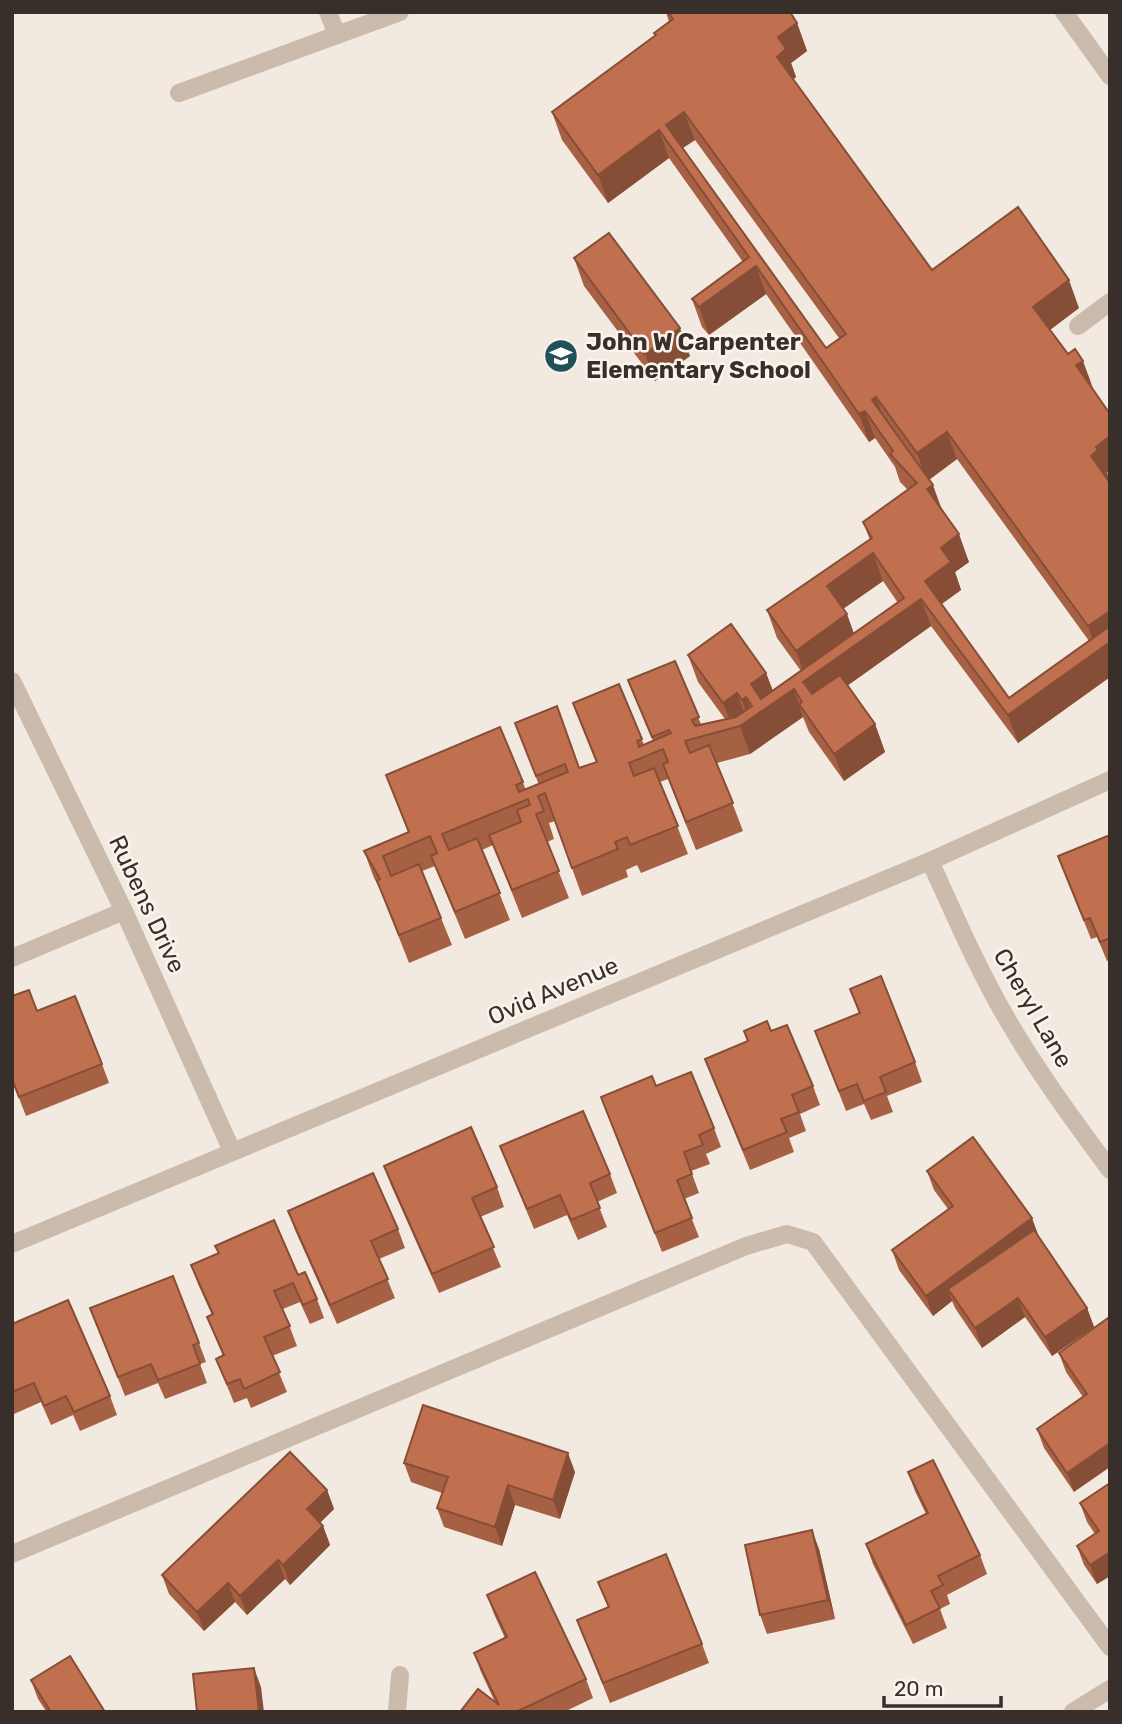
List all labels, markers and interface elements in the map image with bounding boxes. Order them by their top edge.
place label: John W Carpenter Elementary School [586,328,811,384]
school or university icon: John W Carpenter Elementary School [542,337,580,375]
street label: Rubens Drive [103,831,191,977]
street label: Cheryl Lane [988,943,1078,1073]
street label: Ovid Avenue [484,951,622,1031]
scale bar [884,1664,1001,1708]
text: 20 m [894,1676,943,1701]

